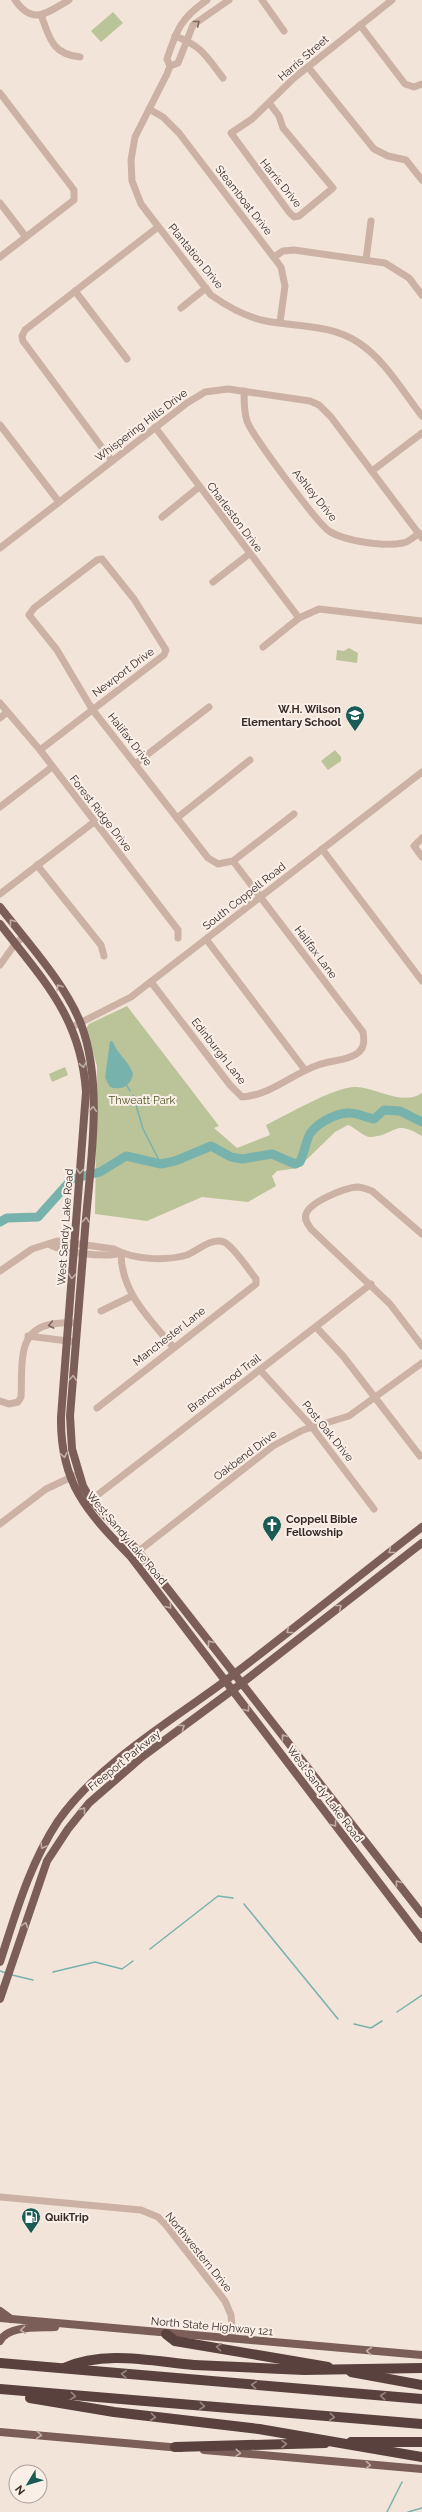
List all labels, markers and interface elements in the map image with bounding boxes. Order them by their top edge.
one-way arrow [192,20,199,27]
street label: Harris Street [275,33,332,84]
street label: Harris Drive [257,156,304,211]
street label: Steamboat Drive [212,163,275,238]
street label: Plantation Drive [165,221,226,292]
street label: Whispering Hills Drive [93,386,190,464]
street label: Ashley Drive [290,467,340,524]
street label: Charleston Drive [204,480,265,555]
street label: Newport Drive [90,645,157,700]
place label: W.H. Wilson Elementary School [241,703,342,729]
school or university icon: W.H. Wilson Elementary School [344,704,366,732]
street label: Halifax Drive [105,710,155,769]
street label: Forest Ridge Drive [67,773,135,854]
street label: South Coppell Road [200,860,288,933]
one-way arrow [9,920,16,927]
street label: Halifax Lane [292,923,340,982]
one-way arrow [57,984,64,991]
street label: Edinburgh Lane [189,1016,249,1087]
one-way arrow [79,1061,87,1068]
park label: Thweatt Park [109,1094,176,1107]
one-way arrow [89,1106,97,1112]
street label: West Sandy Lake Road [55,1168,76,1286]
one-way arrow [76,1168,85,1174]
one-way arrow [81,1217,90,1223]
one-way arrow [68,1273,77,1279]
street label: Manchester Lane [131,1304,208,1369]
one-way arrow [48,1320,54,1328]
street label: Branchwood Trail [185,1352,263,1415]
one-way arrow [69,1375,78,1381]
street label: Post Oak Drive [299,1398,356,1465]
street label: Oakbend Drive [211,1427,280,1483]
one-way arrow [59,1452,67,1459]
street label: West Sandy Lake Road [84,1489,169,1587]
place label: Coppell Bible Fellowship [286,1513,358,1539]
church icon: Coppell Bible Fellowship [261,1514,283,1542]
one-way arrow [389,1546,396,1553]
one-way arrow [164,1601,171,1608]
one-way arrow [335,1605,342,1612]
one-way arrow [286,1626,293,1633]
one-way arrow [208,1640,215,1647]
one-way arrow [242,1705,249,1712]
one-way arrow [178,1725,185,1732]
street label: Freeport Parkway [85,1727,163,1794]
one-way arrow [282,1734,289,1741]
street label: West Sandy Lake Road [284,1744,365,1845]
one-way arrow [79,1808,86,1815]
one-way arrow [330,1820,337,1827]
one-way arrow [41,1842,48,1849]
one-way arrow [396,1881,403,1888]
one-way arrow [20,1922,29,1929]
fuel station icon: QuikTrip [20,2206,42,2234]
street label: Northwestern Drive [163,2210,235,2295]
place label: QuikTrip [45,2211,89,2224]
street label: North State Highway 121 [150,2315,274,2338]
one-way arrow [20,2325,26,2334]
one-way arrow [215,2343,222,2352]
one-way arrow [366,2346,372,2355]
one-way arrow [121,2369,127,2378]
one-way arrow [251,2380,257,2389]
one-way arrow [70,2391,76,2400]
one-way arrow [380,2391,386,2400]
one-way arrow [199,2402,205,2411]
one-way arrow [150,2412,156,2421]
one-way arrow [329,2412,335,2421]
one-way arrow [36,2431,42,2440]
one-way arrow [281,2440,287,2448]
one-way arrow [235,2449,241,2458]
one-way arrow [364,2460,371,2469]
north arrow [8,2464,48,2504]
text: N [13,2483,28,2497]

